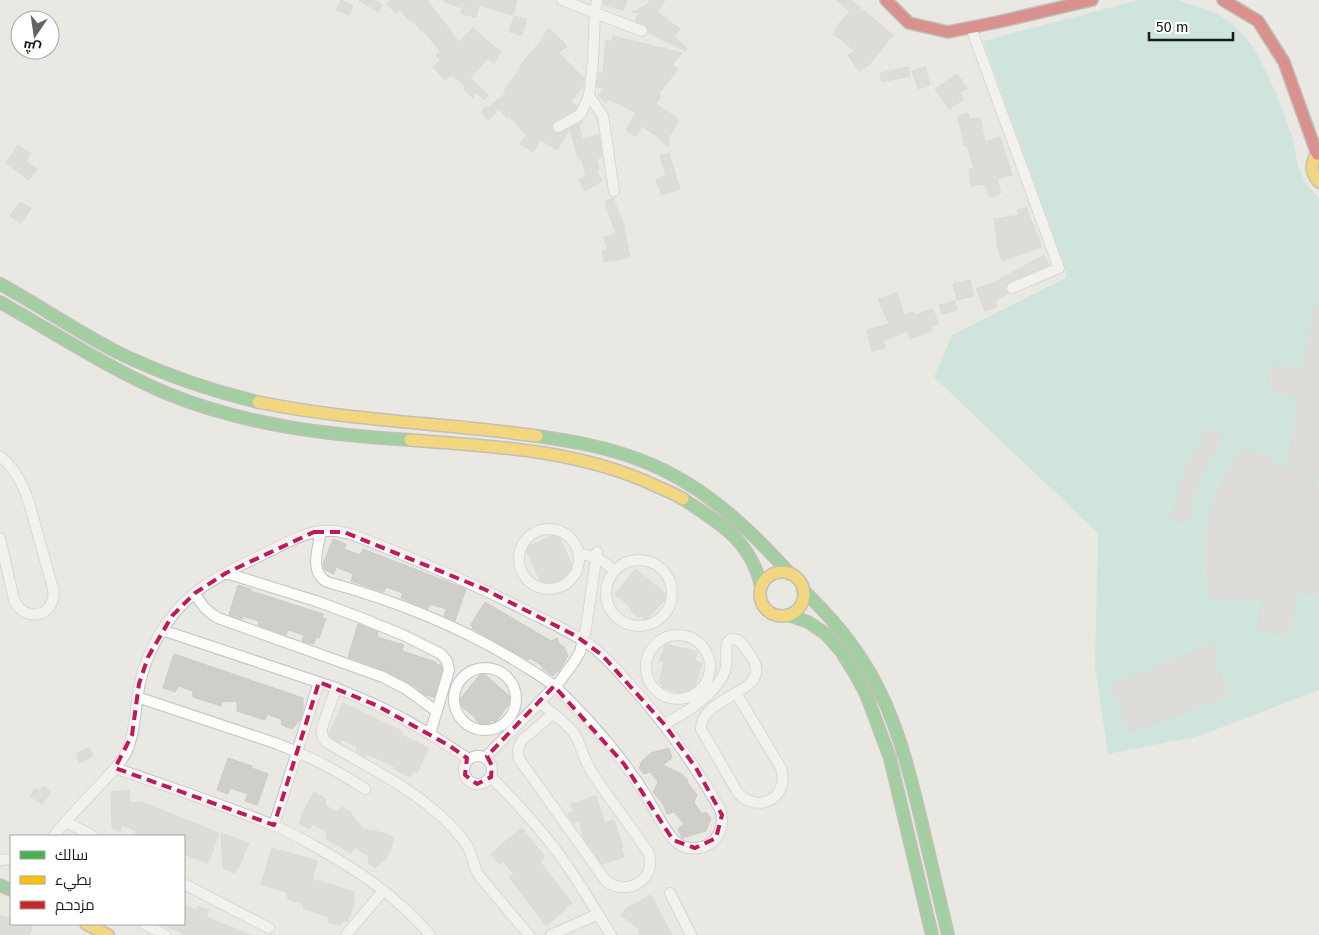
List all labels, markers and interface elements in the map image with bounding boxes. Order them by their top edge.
north arrow [10,10,60,60]
scale bar [1149,10,1233,42]
text: 50 m [1156,18,1189,36]
text: ش [21,37,43,57]
legend [10,835,185,925]
text: سالك [55,846,88,864]
text: بطيء [55,871,92,892]
text: مزدحم [55,896,95,915]

